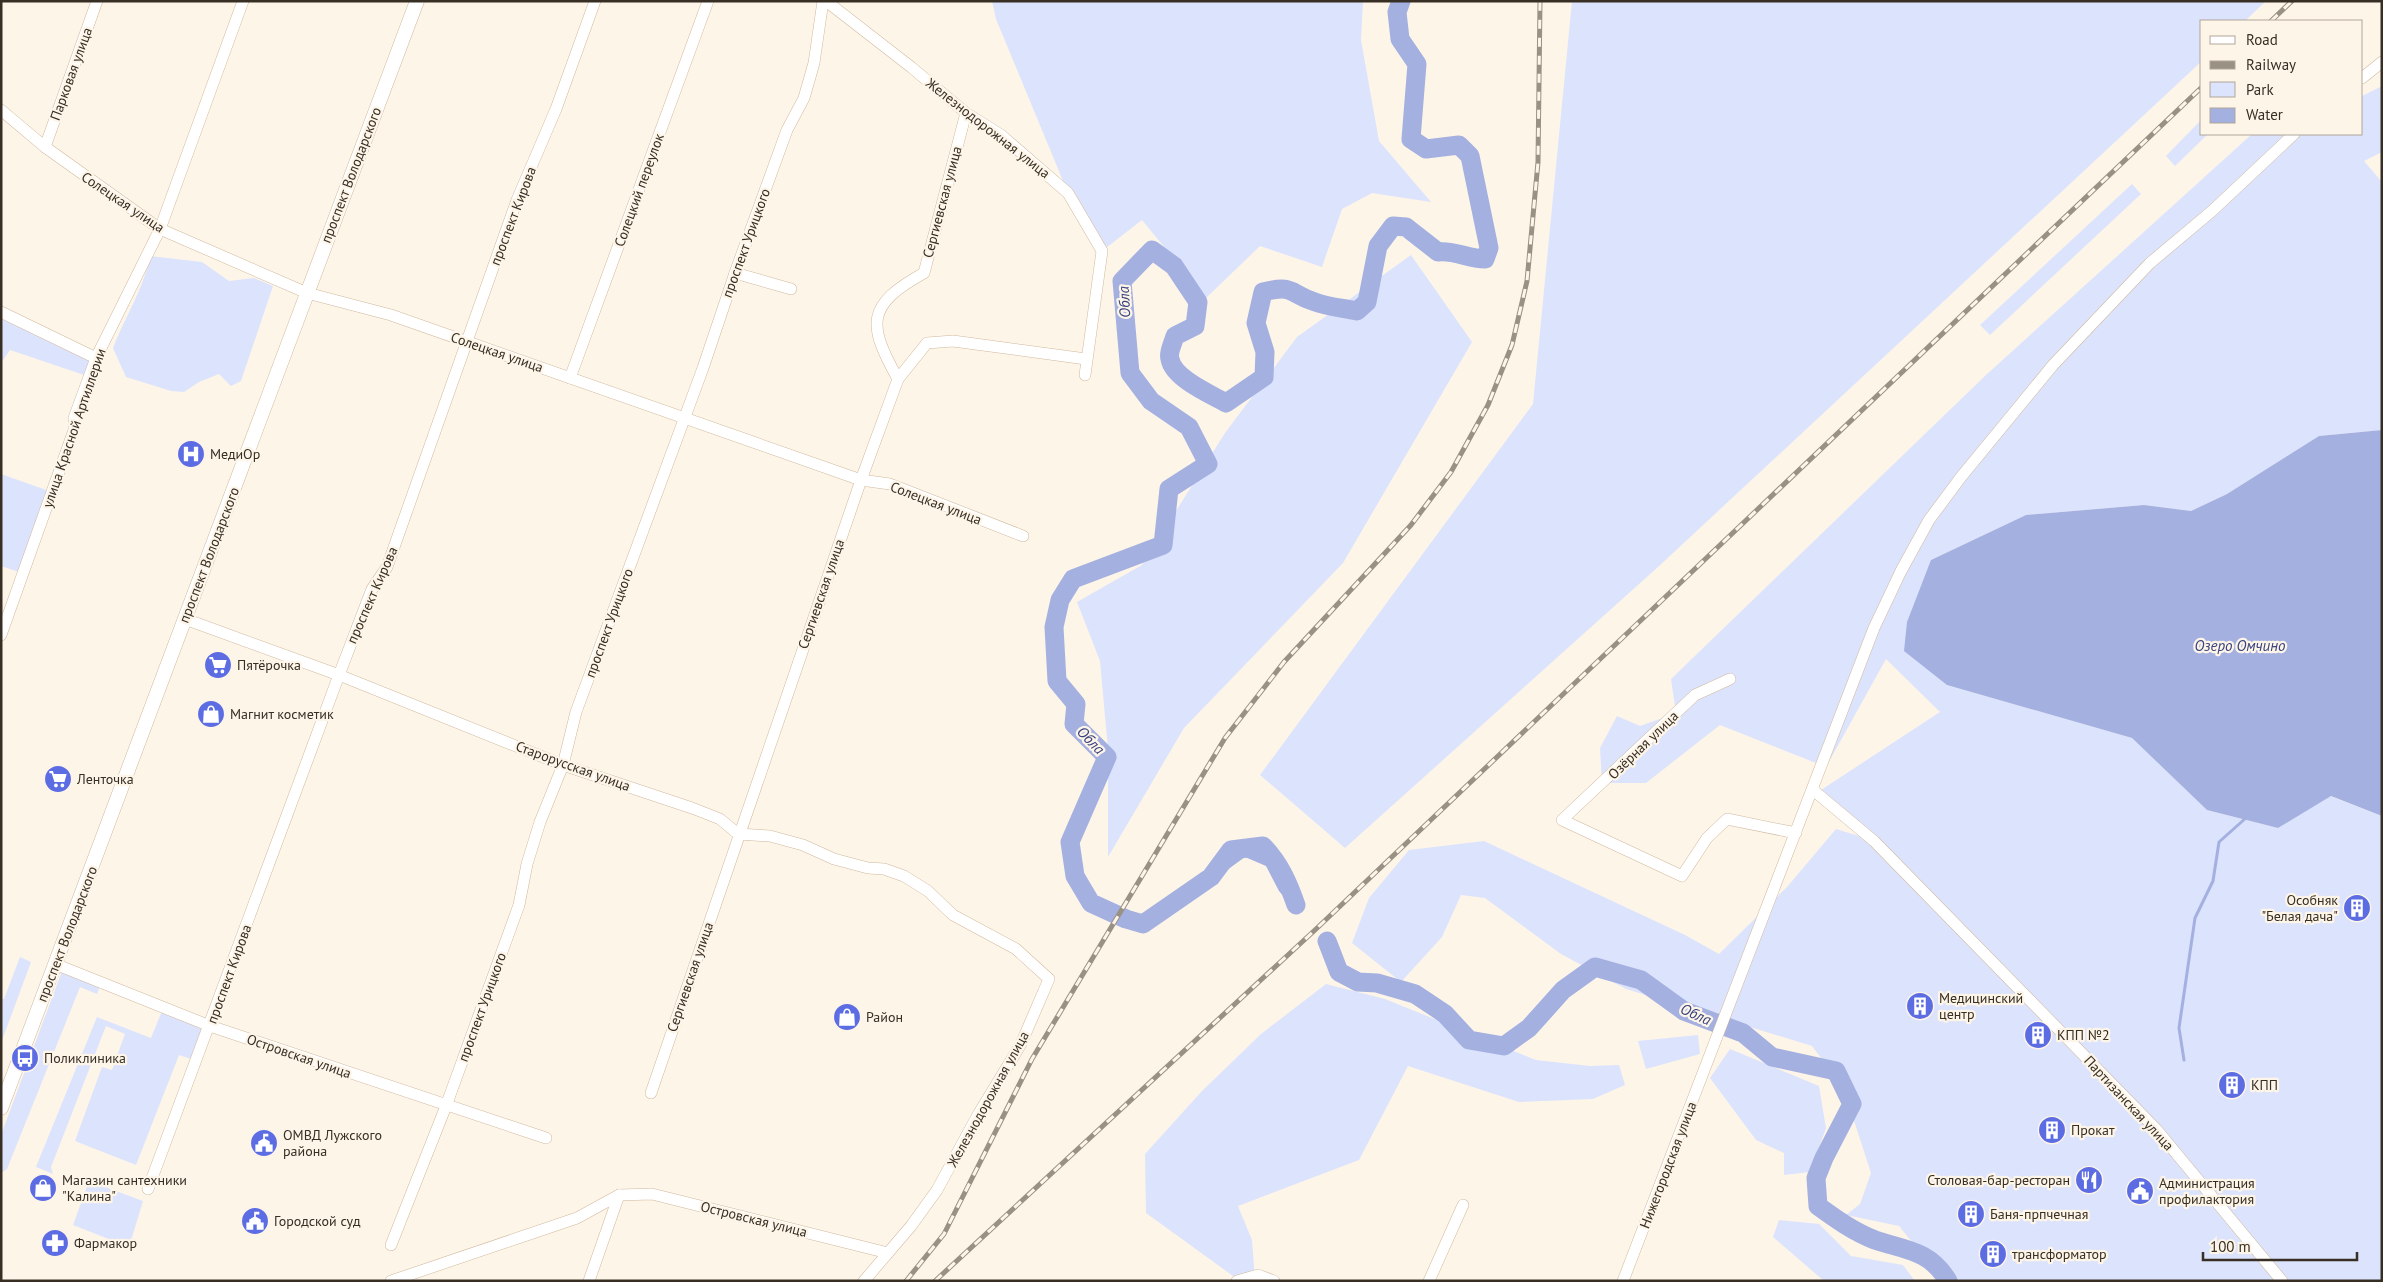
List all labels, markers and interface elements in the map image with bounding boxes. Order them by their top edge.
legend [2200,20,2363,135]
street label: Парковая улица [46,25,96,123]
text: Road [2246,30,2278,49]
text: Railway [2246,55,2296,74]
street label: Железнодорожная улица [921,73,1054,182]
text: Park [2246,80,2274,99]
street label: проспект Володарского [317,105,385,245]
text: Water [2246,105,2283,124]
street label: Солецкий переулок [610,131,668,249]
street label: Сергиевская улица [918,144,966,260]
street label: проспект Кирова [486,164,540,268]
street label: Солецкая улица [78,168,168,236]
street label: проспект Урицкого [718,186,774,300]
water label: Обла [1114,285,1134,318]
street label: Солецкая улица [448,328,546,376]
street label: улица Красной Артиллерии [38,346,110,510]
hospital icon: МедиОр [176,439,206,469]
place label: МедиОр [210,445,260,463]
street label: Солецкая улица [888,477,984,529]
street label: проспект Володарского [175,485,243,625]
street label: Сергиевская улица [794,537,848,651]
street label: проспект Кирова [343,544,401,646]
street label: проспект Урицкого [581,566,637,680]
water label: Озеро Омчино [2194,636,2286,655]
supermarket icon: Пятёрочка [203,650,233,680]
place label: Пятёрочка [237,656,301,674]
shop icon: Магнит косметик [196,699,226,729]
place label: Магнит косметик [230,705,334,723]
street label: Озёрная улица [1604,707,1682,783]
water label: Обла [1073,722,1109,758]
street label: Старорусская улица [513,737,633,795]
supermarket icon: Ленточка [43,764,73,794]
place label: Ленточка [76,770,134,788]
street label: проспект Володарского [33,864,101,1004]
place label: Особняк "Белая дача" [2261,891,2338,925]
building icon: Особняк "Белая дача" [2342,893,2372,923]
street label: Сергиевская улица [663,920,717,1034]
street label: проспект Кирова [203,922,255,1026]
street label: проспект Урицкого [454,950,510,1064]
place label: Медицинский центр [1939,989,2023,1023]
building icon: Медицинский центр [1905,991,1935,1021]
water label: Обла [1678,999,1715,1029]
shop icon: Район [832,1002,862,1032]
place label: Район [866,1008,903,1026]
building icon: КПП №2 [2023,1020,2053,1050]
place label: КПП №2 [2057,1026,2110,1044]
street label: Железнодорожная улица [943,1028,1033,1171]
street label: Островская улица [244,1030,354,1082]
bus stop icon: Поликлиника [10,1043,40,1073]
place label: Поликлиника [44,1049,126,1067]
street label: Партизанская улица [2080,1052,2178,1154]
building icon: КПП [2217,1070,2247,1100]
place label: КПП [2251,1076,2278,1094]
street label: Нижегородская улица [1636,1099,1700,1231]
building icon: Прокат [2037,1115,2067,1145]
place label: Прокат [2071,1121,2115,1139]
place label: ОМВД Лужского района [283,1126,382,1160]
public building icon: ОМВД Лужского района [249,1128,279,1158]
restaurant icon: Столовая-бар-ресторан [2074,1165,2104,1195]
place label: Магазин сантехники "Калина" [62,1171,187,1205]
place label: Столовая-бар-ресторан [1927,1171,2070,1189]
shop icon: Магазин сантехники "Калина" [28,1173,58,1203]
place label: Администрация профилактория [2159,1174,2255,1208]
public building icon: Администрация профилактория [2125,1176,2155,1206]
street label: Островская улица [699,1197,809,1241]
building icon: Баня-прпчечная [1956,1199,1986,1229]
place label: Баня-прпчечная [1990,1205,2088,1223]
public building icon: Городской суд [240,1206,270,1236]
place label: Городской суд [274,1212,361,1230]
pharmacy icon: Фармакор [40,1228,70,1258]
scale bar [2203,1230,2357,1262]
place label: Фармакор [74,1234,137,1252]
text: 100 m [2210,1237,2251,1256]
building icon: трансформатор [1978,1239,2008,1269]
place label: трансформатор [2012,1245,2107,1263]

